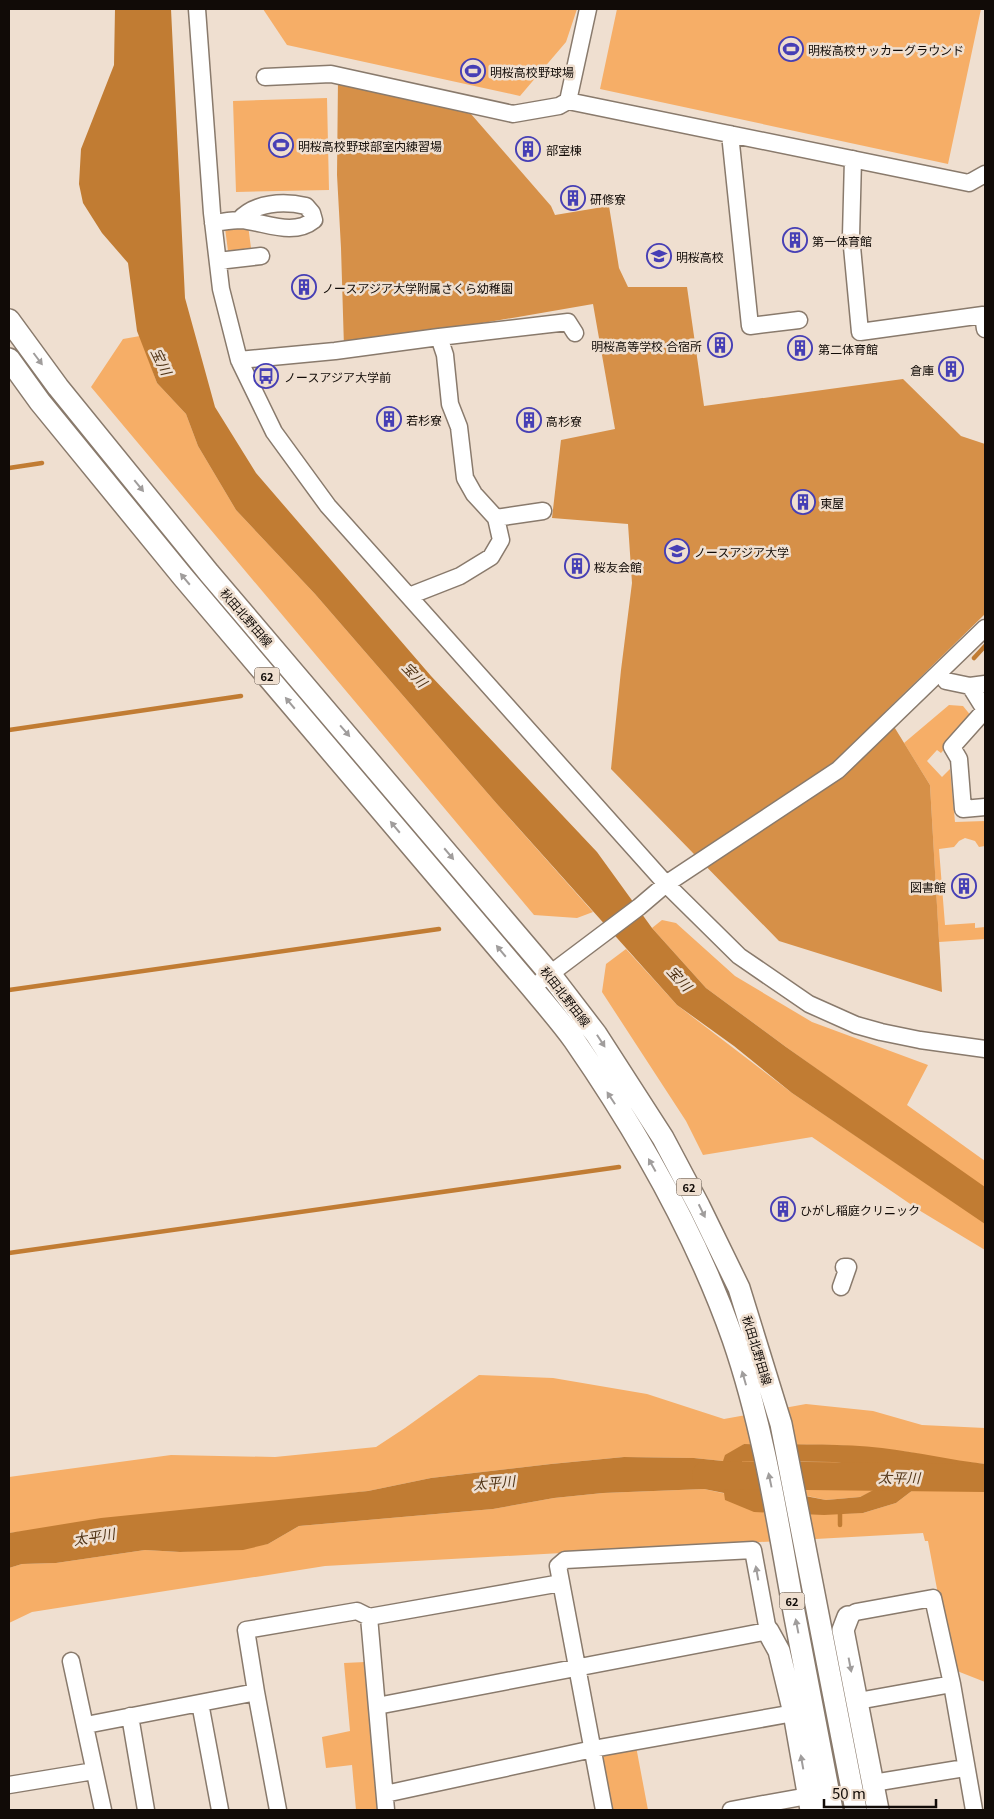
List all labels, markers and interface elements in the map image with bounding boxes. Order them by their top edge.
sports icon: 明桜高校サッカーグラウンド [778,36,804,62]
place label: 明桜高校サッカーグラウンド [808,41,964,58]
sports icon: 明桜高校野球場 [460,58,486,84]
place label: 明桜高校野球場 [490,63,574,80]
sports icon: 明桜高校野球部室内練習場 [268,132,294,158]
building icon: 部室棟 [515,136,541,162]
place label: 明桜高校野球部室内練習場 [298,137,442,154]
place label: 部室棟 [546,141,582,158]
building icon: 研修寮 [560,185,586,211]
place label: 研修寮 [590,190,626,207]
building icon: 第一体育館 [782,227,808,253]
place label: 第一体育館 [812,232,872,249]
school or university icon: 明桜高校 [646,243,672,269]
place label: 明桜高校 [676,248,724,265]
building icon: ノースアジア大学附属さくら幼稚園 [291,274,317,300]
place label: ノースアジア大学附属さくら幼稚園 [322,279,513,296]
building icon: 明桜高等学校 合宿所 [707,332,733,358]
building icon: 第二体育館 [787,335,813,361]
place label: 明桜高等学校 合宿所 [591,337,702,354]
place label: 第二体育館 [818,340,878,357]
water label: 宝川 [147,344,178,380]
one-way arrow [33,352,43,366]
building icon: 倉庫 [938,356,964,382]
place label: 倉庫 [910,361,934,378]
bus stop icon: ノースアジア大学前 [253,363,279,389]
place label: ノースアジア大学前 [284,368,391,385]
building icon: 若杉寮 [376,406,402,432]
building icon: 高杉寮 [516,407,542,433]
place label: 若杉寮 [406,411,442,428]
place label: 高杉寮 [546,412,582,429]
one-way arrow [134,479,145,492]
building icon: 東屋 [790,489,816,515]
place label: 東屋 [820,494,844,511]
school or university icon: ノースアジア大学 [664,538,690,564]
place label: ノースアジア大学 [694,543,789,560]
building icon: 桜友会館 [564,553,590,579]
place label: 桜友会館 [594,558,642,575]
one-way arrow [180,573,191,586]
street label: 秋田北野田線 [217,584,277,650]
water label: 宝川 [398,657,433,692]
road number: 62 [254,668,280,684]
one-way arrow [285,697,296,710]
one-way arrow [339,725,350,738]
one-way arrow [390,821,401,834]
one-way arrow [443,848,454,860]
building icon: 図書館 [951,873,977,899]
place label: 図書館 [910,878,946,895]
one-way arrow [495,945,507,957]
water label: 宝川 [663,961,698,997]
street label: 秋田北野田線 [537,962,595,1030]
one-way arrow [596,1035,605,1048]
one-way arrow [606,1091,615,1105]
one-way arrow [647,1158,656,1172]
road number: 62 [676,1178,702,1196]
building icon: ひがし稲庭クリニック [770,1196,796,1222]
place label: ひがし稲庭クリニック [800,1201,920,1218]
one-way arrow [698,1204,706,1218]
street label: 秋田北野田線 [739,1313,777,1387]
one-way arrow [740,1370,748,1385]
water label: 太平川 [878,1467,922,1487]
water label: 太平川 [472,1470,518,1494]
one-way arrow [765,1472,773,1488]
water label: 太平川 [72,1523,118,1549]
one-way arrow [753,1565,761,1581]
road number: 62 [780,1592,804,1610]
one-way arrow [792,1618,800,1634]
one-way arrow [847,1657,855,1673]
one-way arrow [798,1754,806,1770]
scale bar [824,1776,936,1808]
text: 50 m [832,1782,866,1803]

